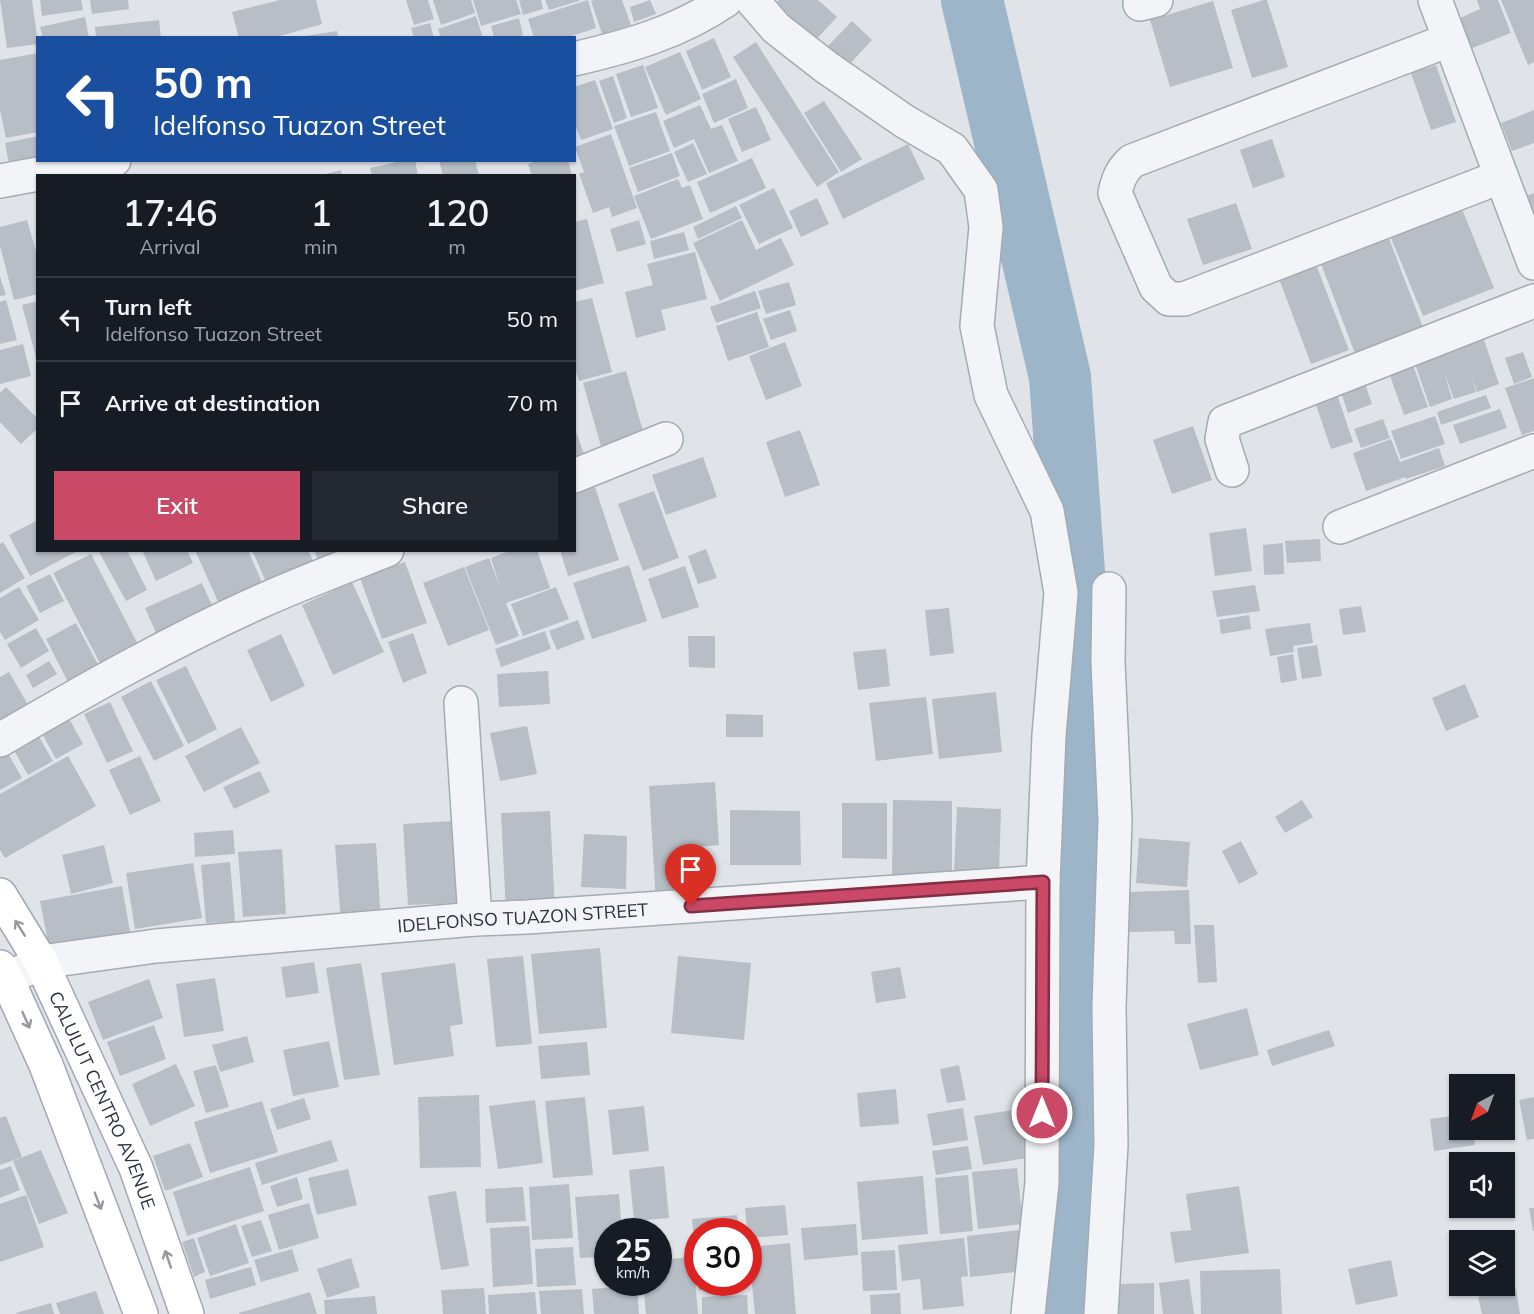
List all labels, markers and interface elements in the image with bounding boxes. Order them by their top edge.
text: 50 m [153,56,253,109]
icon: left [54,60,132,138]
text: Idelfonso Tuazon Street [153,108,446,142]
text: 17:46 [123,190,217,235]
text: 1 [310,190,332,235]
text: 120 [425,190,489,235]
text: Arrival [139,234,201,259]
text: min [304,234,338,259]
text: m [448,234,466,259]
text: Turn left [105,293,192,321]
icon: left [54,303,87,336]
text: 50 m [507,305,558,333]
text: Idelfonso Tuazon Street [105,321,322,346]
icon: arrive [54,387,87,420]
text: Arrive at destination [105,389,320,417]
text: 70 m [507,389,558,417]
button: Exit [54,471,300,540]
button: Share [312,471,558,540]
pin [665,844,716,906]
icon: arrive [674,853,707,886]
street label: IDELFONSO TUAZON STREET [396,897,649,937]
one-way arrow [14,920,26,937]
street label: CALULUT CENTRO AVENUE [44,987,161,1212]
one-way arrow [20,1010,32,1028]
north arrow [1449,1074,1515,1140]
map controls [1449,1074,1515,1296]
position arrow [1010,1081,1074,1145]
button: sound [1449,1152,1515,1218]
one-way arrow [93,1191,104,1210]
speed limit sign: 30 [684,1218,762,1296]
button: layers [1449,1230,1515,1296]
text: 25 [615,1231,651,1269]
one-way arrow [162,1250,173,1269]
text: km/h [616,1263,650,1282]

